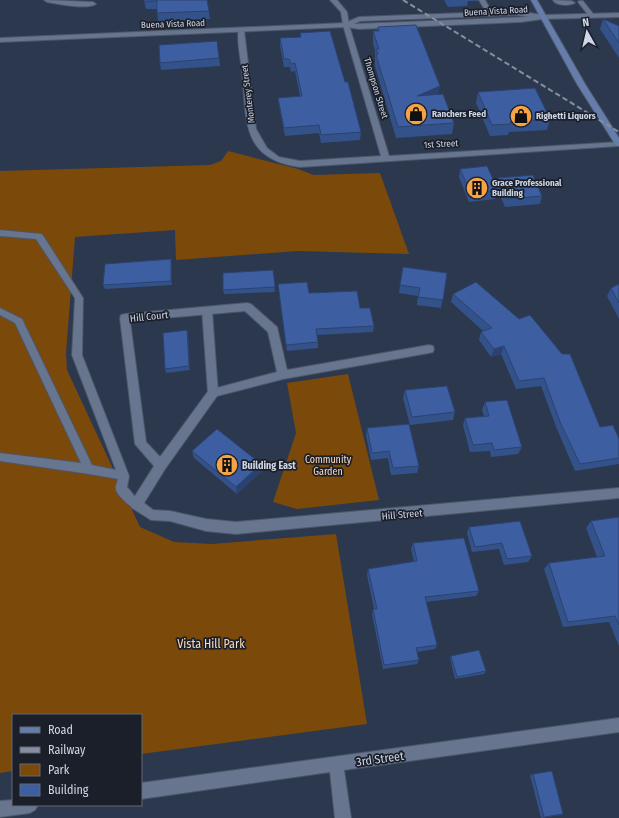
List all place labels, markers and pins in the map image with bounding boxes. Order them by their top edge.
shop icon: Ranchers Feed [403,101,429,127]
shop icon: Righetti Liquors [508,103,534,129]
place label: Ranchers Feed [432,109,486,119]
place label: Righetti Liquors [536,111,596,121]
building icon: Grace Professional Building [464,175,490,201]
place label: Grace Professional Building [492,178,562,198]
building icon: Building East [214,452,240,478]
place label: Building East [242,460,296,472]

